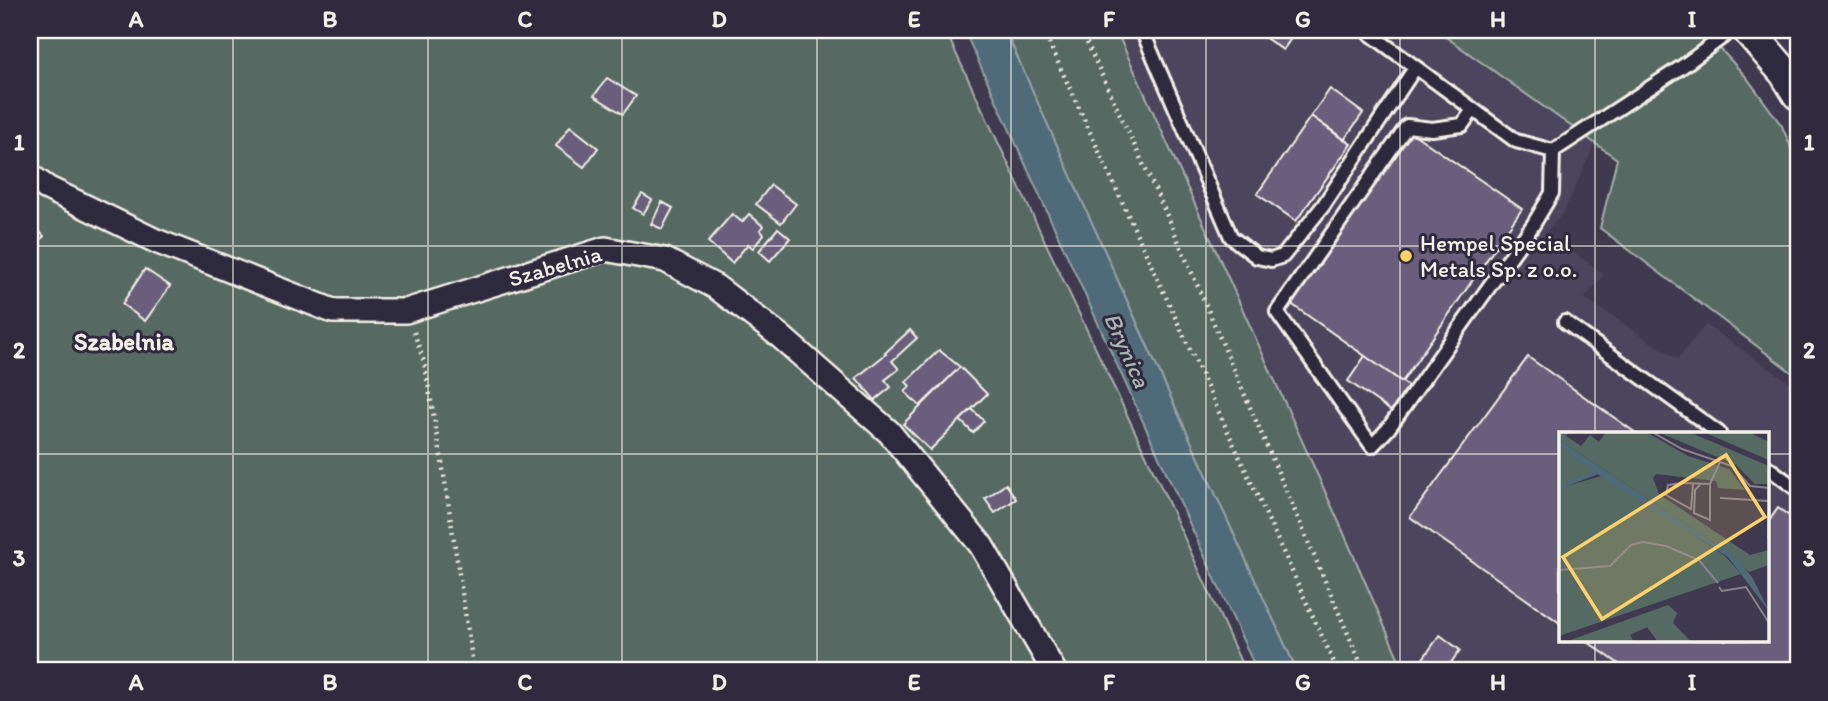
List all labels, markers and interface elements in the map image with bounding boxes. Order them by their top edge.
text: A [128,5,144,33]
text: B [323,5,338,33]
text: C [518,5,533,33]
text: D [711,5,727,33]
text: E [908,5,921,33]
text: F [1103,5,1116,33]
text: G [1295,5,1311,33]
text: H [1490,5,1506,33]
text: I [1688,5,1697,33]
text: 1 [14,128,25,156]
text: 1 [1804,128,1815,156]
place label: Hempel Special Metals Sp. z o.o. [1420,229,1577,283]
street label: Szabelnia [505,239,605,293]
marker: Hempel Special Metals Sp. z o.o. [1398,248,1414,264]
water label: Brynica [1098,308,1157,393]
district label: Szabelnia [74,327,174,356]
text: 2 [13,336,26,364]
text: 2 [1803,336,1816,364]
inset map [1559,432,1769,642]
text: 3 [13,544,26,572]
text: 3 [1803,544,1816,572]
text: A [128,668,144,696]
text: B [323,668,338,696]
text: C [518,668,533,696]
text: D [711,668,727,696]
text: E [908,668,921,696]
text: F [1103,668,1116,696]
text: G [1295,668,1311,696]
text: H [1490,668,1506,696]
text: I [1688,668,1697,696]

